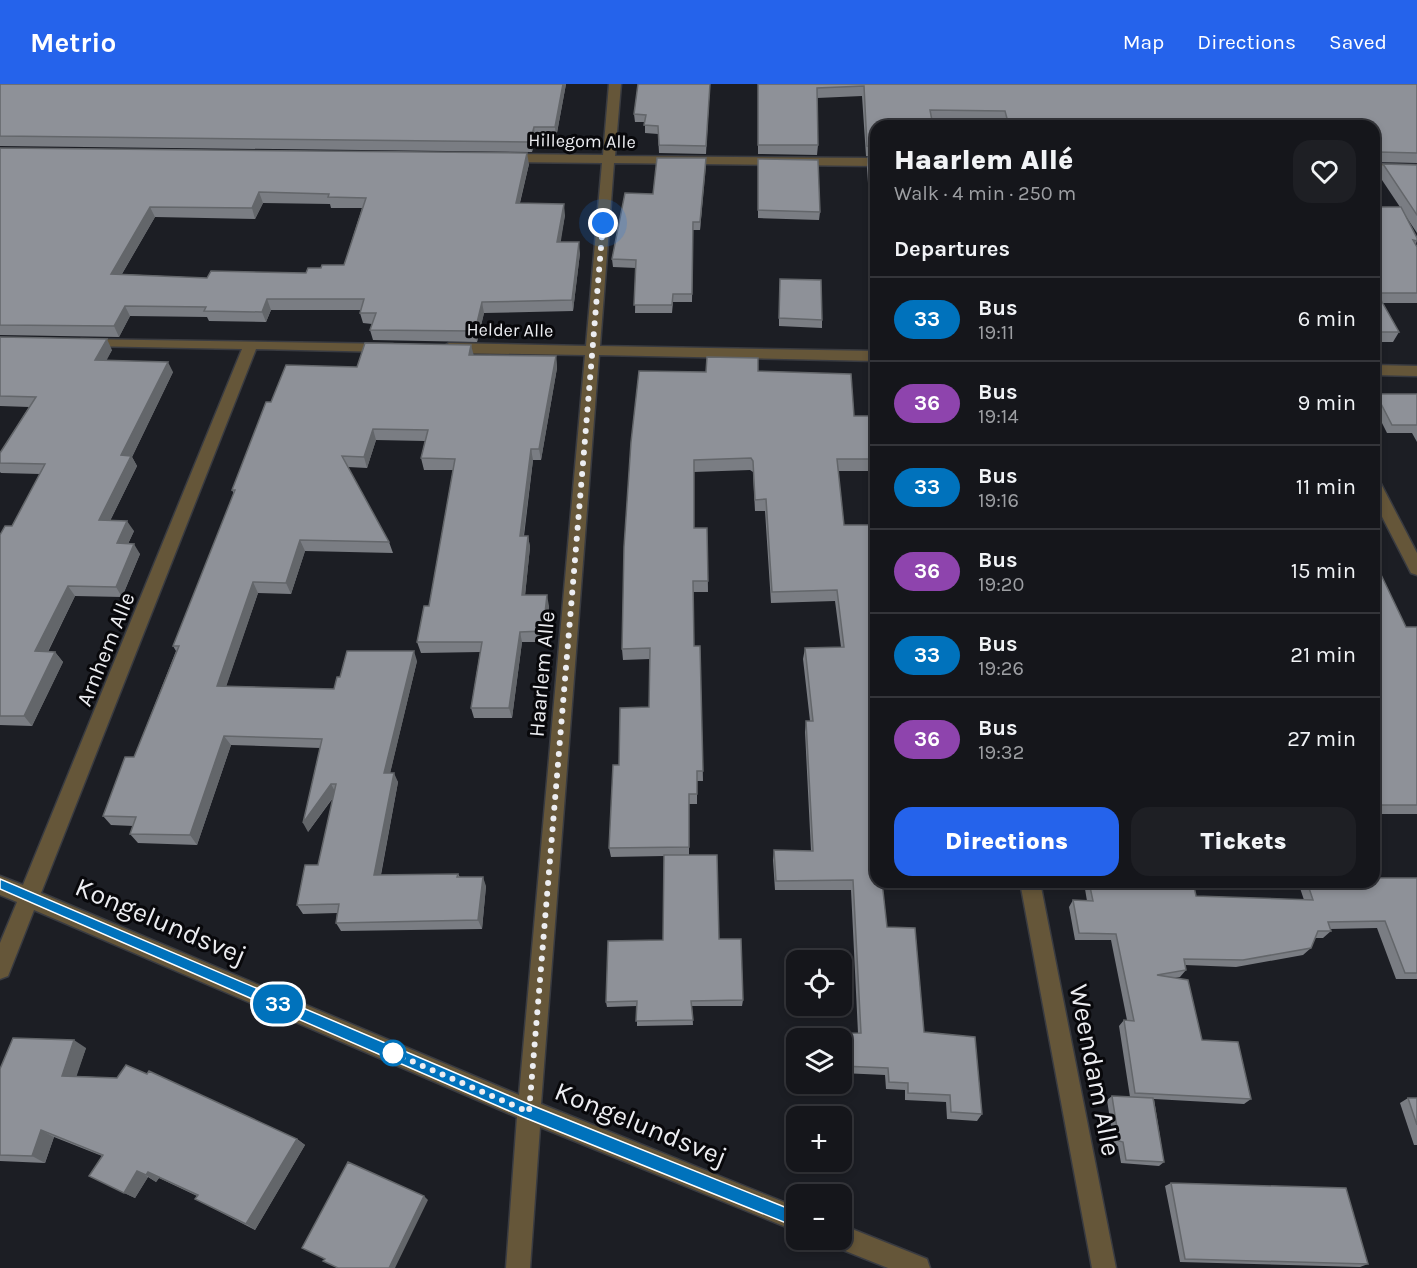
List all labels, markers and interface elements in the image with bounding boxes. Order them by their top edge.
text: Metrio [30,26,116,59]
text: Map [1123,30,1164,54]
text: Directions [1197,30,1296,54]
text: Saved [1329,30,1387,54]
street label: Hillegom Alle [528,129,636,153]
button: heart [1293,140,1356,203]
text: Haarlem Allé [894,143,1073,176]
text: Walk · 4 min · 250 m [894,182,1076,205]
your location [588,208,618,238]
text: Departures [894,236,1010,262]
text: Bus [978,295,1018,321]
text: 6 min [1298,306,1356,332]
text: 33 [914,307,940,331]
street label: Helder Alle [466,318,554,342]
text: 19:11 [978,321,1014,344]
text: Bus [978,379,1018,405]
text: 9 min [1298,390,1356,416]
text: 36 [914,391,940,415]
text: 19:14 [978,405,1019,428]
text: Bus [978,463,1018,489]
text: 11 min [1296,474,1356,500]
text: 33 [914,475,940,499]
text: 19:16 [978,489,1019,512]
text: Bus [978,547,1018,573]
text: 15 min [1291,558,1356,584]
text: 36 [914,559,940,583]
text: 19:20 [978,573,1024,596]
street label: Arnhem Alle [71,589,141,710]
street label: Haarlem Alle [524,610,560,738]
text: Bus [978,631,1018,657]
text: 21 min [1290,642,1356,668]
text: 33 [914,643,940,667]
text: 19:26 [978,657,1024,680]
text: Bus [978,715,1018,741]
text: 27 min [1287,726,1356,752]
text: 36 [914,727,940,751]
text: 19:32 [978,741,1024,764]
button: Directions [894,807,1119,876]
button: Tickets [1131,807,1356,876]
street label: Kongelundsvej [71,871,251,971]
map controls [786,950,852,1250]
button: locate [786,950,852,1016]
street label: Weendam Alle [1063,981,1127,1159]
line badge: 33 [251,984,305,1024]
text: 33 [265,992,291,1016]
button: layers [786,1028,852,1094]
unlabelled marker [380,1040,406,1066]
street label: Kongelundsvej [550,1075,732,1173]
button: + [786,1106,852,1172]
button: − [786,1184,852,1250]

